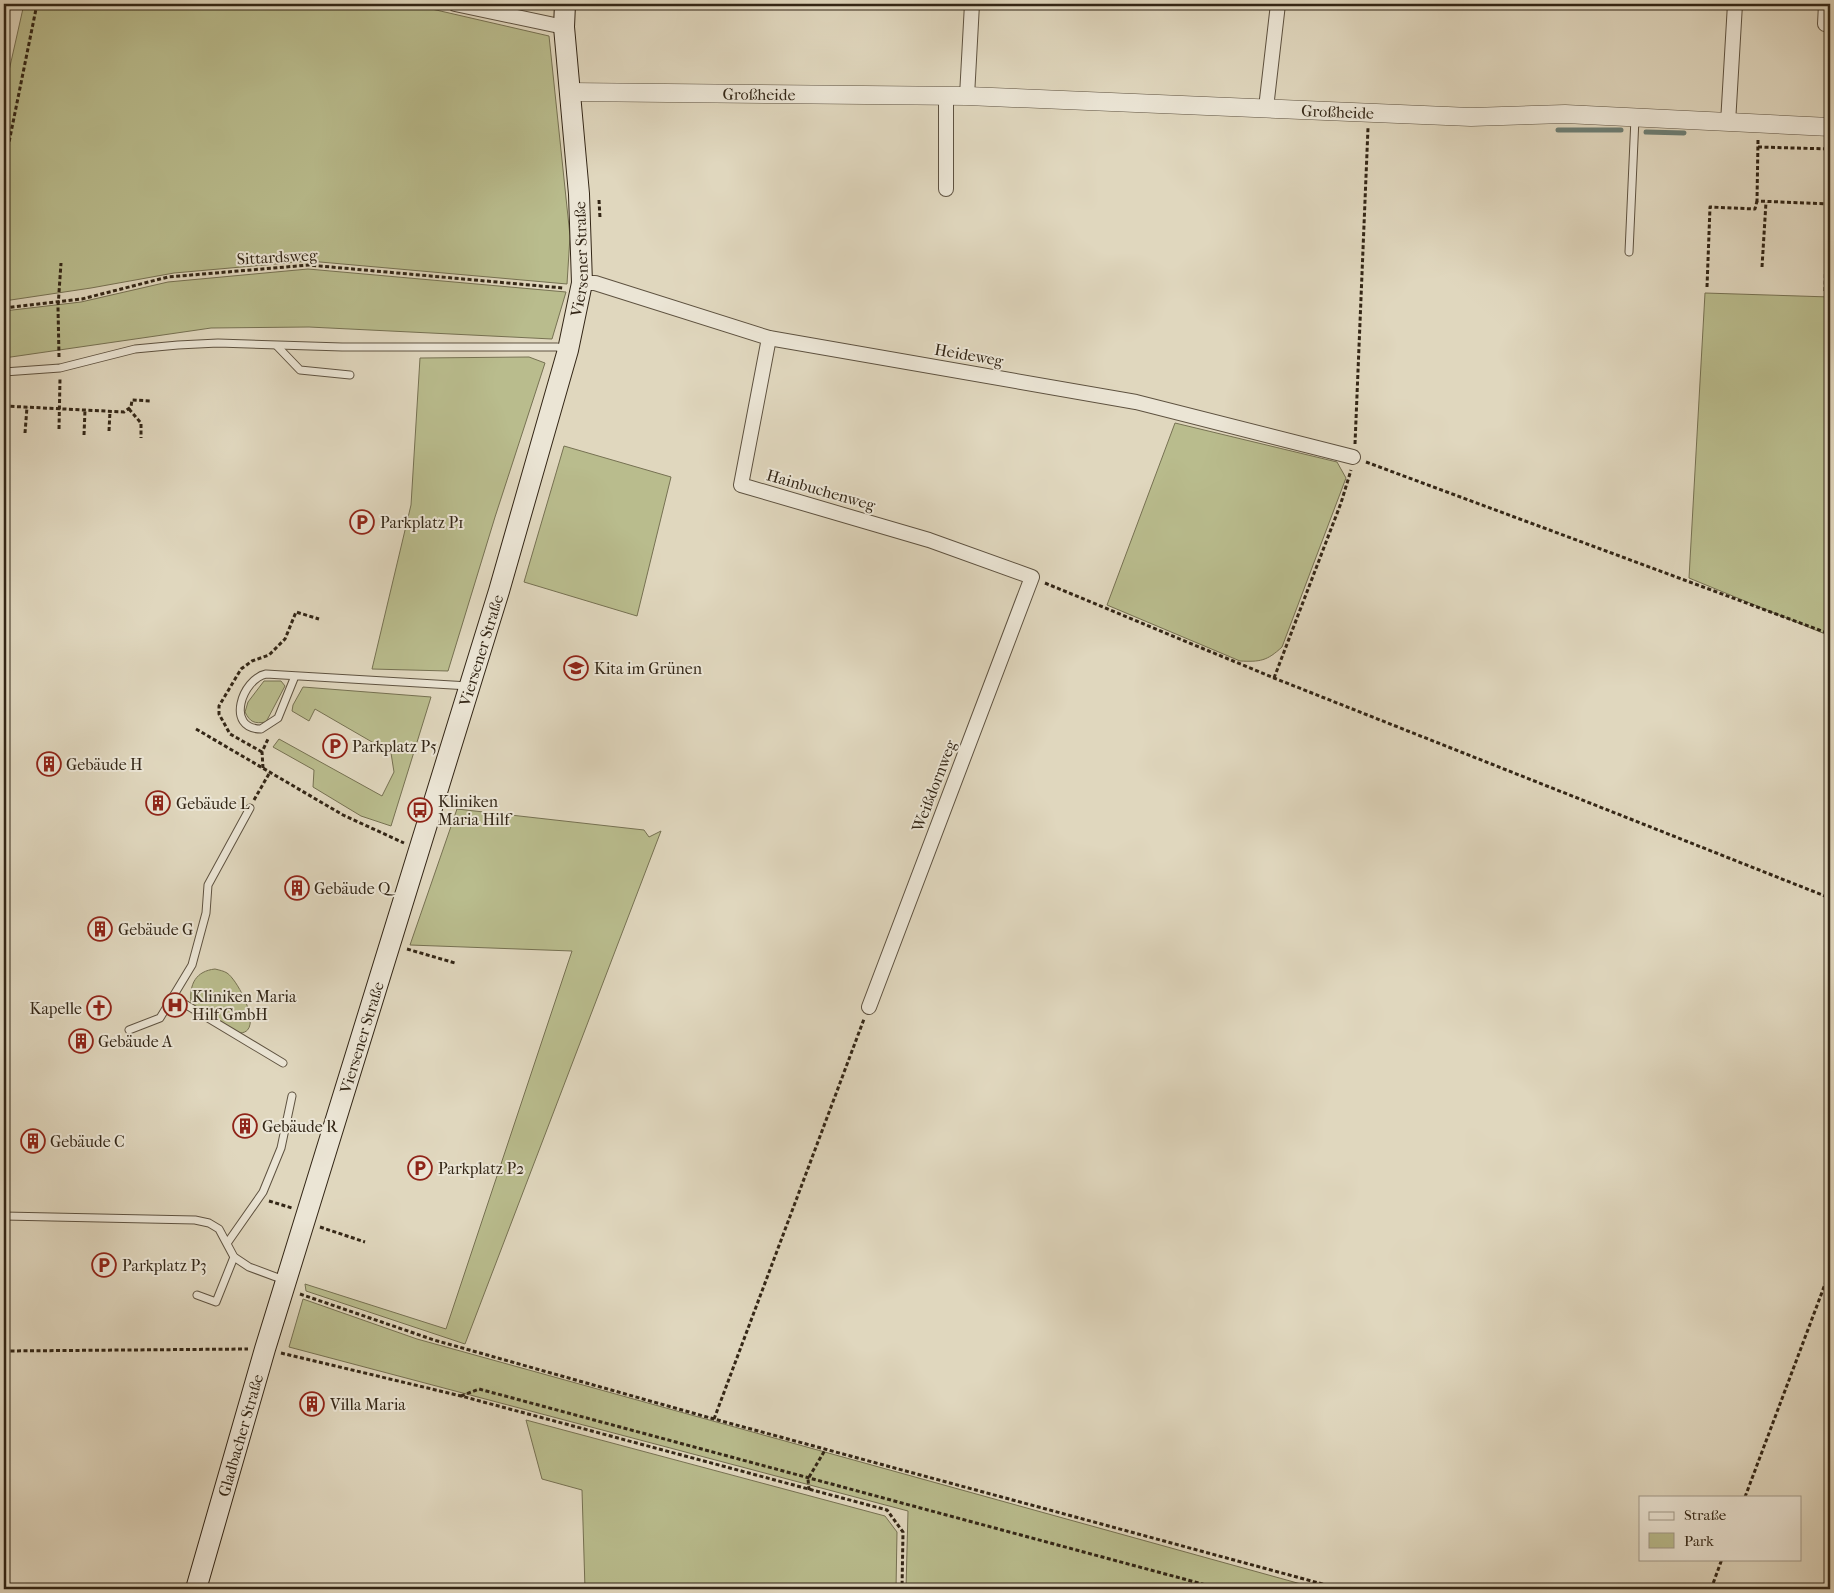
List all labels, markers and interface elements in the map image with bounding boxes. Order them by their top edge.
street label: Großheide [722,84,796,104]
street label: Großheide [1301,100,1375,122]
street label: Viersener Straße [566,201,592,319]
street label: Sittardsweg [236,245,318,269]
street label: Heideweg [933,340,1005,370]
street label: Hainbuchenweg [765,465,878,515]
parking icon: Parkplatz P1 [349,509,375,535]
place label: Parkplatz P1 [380,513,464,532]
street label: Viersener Straße [454,592,507,709]
school or university icon: Kita im Grünen [563,655,589,681]
place label: Kita im Grünen [594,659,703,678]
parking icon: Parkplatz P5 [322,733,348,759]
place label: Parkplatz P5 [352,737,437,756]
street label: Weißdornweg [907,737,960,835]
building icon: Gebäude H [36,751,62,777]
place label: Gebäude H [66,755,143,774]
building icon: Gebäude L [145,790,171,816]
place label: Kliniken Maria Hilf [438,792,513,829]
place label: Gebäude L [176,794,250,813]
bus stop icon: Kliniken Maria Hilf [407,797,433,823]
building icon: Gebäude Q [284,875,310,901]
place label: Gebäude Q [314,879,396,898]
building icon: Gebäude G [87,916,113,942]
place label: Gebäude G [118,920,193,939]
street label: Viersener Straße [335,979,387,1096]
place label: Kliniken Maria Hilf GmbH [192,987,297,1024]
hospital icon: Kliniken Maria Hilf GmbH [162,992,188,1018]
church icon: Kapelle [86,995,112,1021]
place label: Kapelle [30,999,82,1018]
building icon: Gebäude A [68,1028,94,1054]
place label: Gebäude A [98,1032,173,1051]
building icon: Gebäude R [232,1113,258,1139]
place label: Gebäude R [262,1117,339,1136]
building icon: Gebäude C [20,1128,46,1154]
place label: Gebäude C [50,1132,125,1151]
parking icon: Parkplatz P2 [407,1155,433,1181]
place label: Parkplatz P2 [438,1159,524,1178]
parking icon: Parkplatz P3 [91,1252,117,1278]
place label: Parkplatz P3 [122,1256,207,1275]
street label: Gladbacher Straße [214,1372,267,1499]
building icon: Villa Maria [299,1391,325,1417]
place label: Villa Maria [329,1395,406,1414]
legend [1639,1496,1802,1560]
text: Straße [1684,1506,1727,1524]
text: Park [1684,1532,1714,1550]

